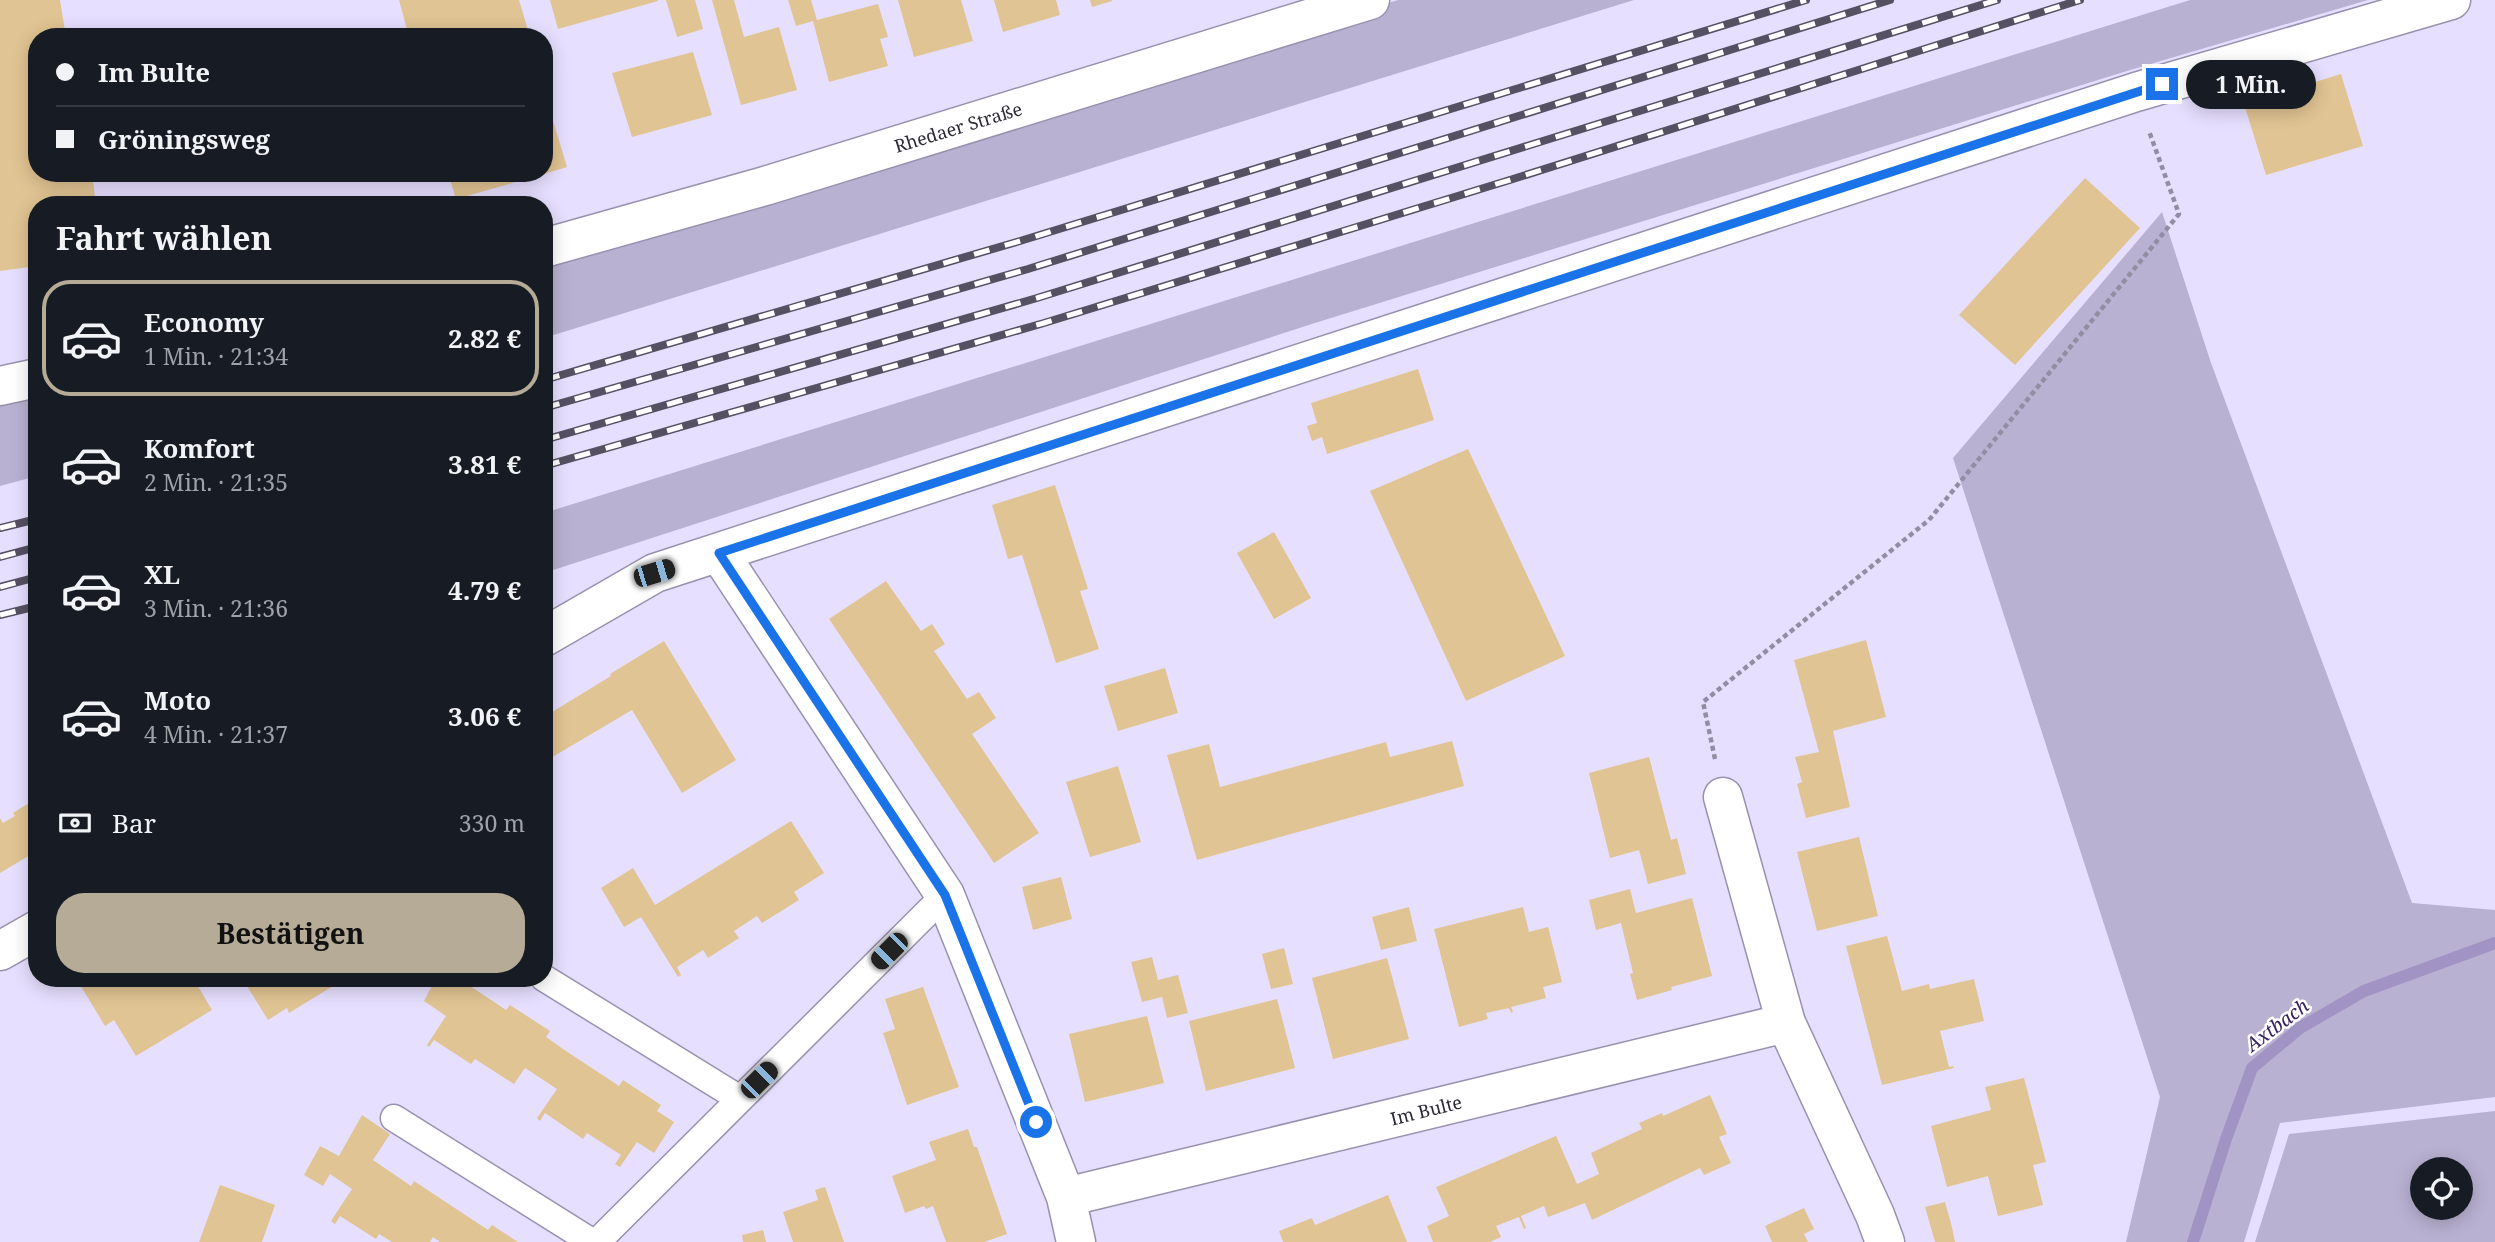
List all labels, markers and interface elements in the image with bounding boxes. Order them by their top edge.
text: Im Bulte [98,54,210,90]
callout: 1 Min. [2186,60,2316,108]
route end [2146,68,2178,100]
text: 1 Min. [2215,68,2287,100]
street label: Rhedaer Straße [891,96,1025,158]
text: Gröningsweg [98,121,270,157]
text: Fahrt wählen [56,216,272,259]
text: Economy [144,304,264,340]
icon: car [60,307,123,370]
text: 2.82 € [448,320,521,356]
text: 1 Min. · 21:34 [144,340,288,372]
text: Komfort [144,430,255,466]
icon: car [60,433,123,496]
text: 3.81 € [448,446,521,482]
text: 2 Min. · 21:35 [144,466,288,498]
text: XL [144,556,180,592]
car [631,557,678,589]
icon: car [60,559,123,622]
text: 4.79 € [448,572,521,608]
text: 3 Min. · 21:36 [144,592,288,624]
text: Moto [144,682,211,718]
icon: car [60,685,123,748]
text: 3.06 € [448,698,521,734]
text: 4 Min. · 21:37 [144,718,288,750]
icon: cash [56,804,94,842]
text: Bar [112,805,156,841]
text: 330 m [459,807,525,839]
button: Bestätigen [56,893,525,973]
car [867,929,912,973]
water label: Axtbach [2238,992,2314,1059]
car [737,1058,782,1102]
street label: Im Bulte [1388,1090,1464,1130]
route start [1020,1106,1052,1138]
map controls [2410,1157,2473,1220]
button: locate [2410,1157,2473,1220]

